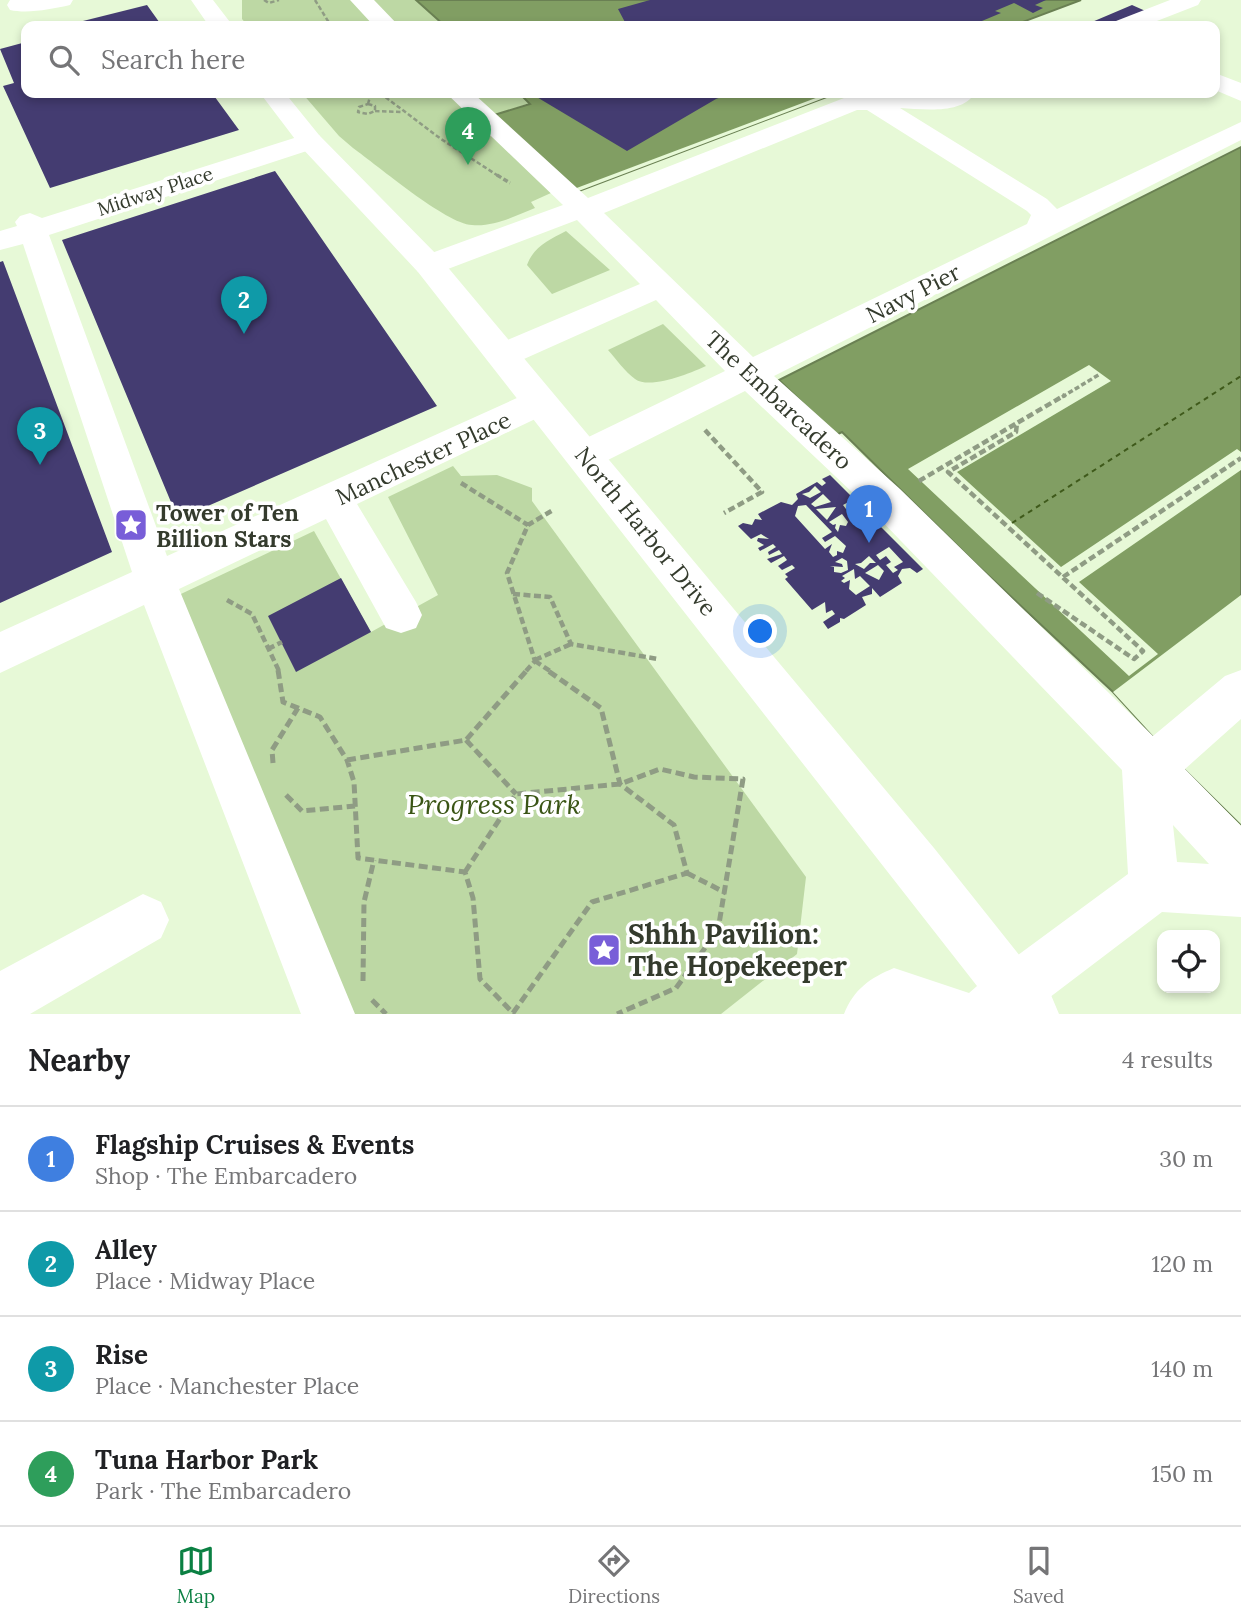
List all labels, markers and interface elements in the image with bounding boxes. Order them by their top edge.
search box [21,21,1220,98]
icon: search [45,41,83,79]
text: Search here [101,43,245,76]
pin: 4 [445,107,491,165]
street label: Midway Place [94,161,216,221]
street label: Navy Pier [861,257,965,329]
pin: 2 [221,276,267,334]
street label: The Embarcadero [699,324,859,476]
street label: Manchester Place [331,405,515,511]
pin: 3 [17,407,63,465]
street label: North Harbor Drive [569,440,723,622]
pin: 1 [846,485,892,543]
place label: Tower of Ten Billion Stars [156,498,299,553]
place icon: Tower of Ten Billion Stars [112,506,150,544]
your location [743,614,777,648]
park label: Progress Park [407,786,581,822]
place label: Shhh Pavilion: The Hopekeeper [628,916,848,984]
map controls [1157,930,1220,993]
button: locate [1157,930,1220,993]
place icon: Shhh Pavilion: The Hopekeeper [585,931,623,969]
text: Nearby [28,1041,130,1079]
text: 4 results [1122,1045,1213,1074]
text: Flagship Cruises & Events [95,1128,414,1161]
text: 1 [46,1144,56,1173]
text: 30 m [1159,1144,1213,1173]
text: Shop · The Embarcadero [95,1161,357,1190]
text: Alley [95,1233,157,1266]
text: 2 [45,1249,57,1278]
text: 120 m [1151,1249,1213,1278]
text: Place · Midway Place [95,1266,315,1295]
text: Rise [95,1338,148,1371]
text: 3 [45,1354,57,1383]
text: 140 m [1151,1354,1213,1383]
text: Place · Manchester Place [95,1371,359,1400]
text: Tuna Harbor Park [95,1443,318,1476]
text: 4 [45,1459,57,1488]
text: 150 m [1151,1459,1213,1488]
text: Park · The Embarcadero [95,1476,351,1505]
tab: Map [177,1542,215,1608]
tab: Directions [568,1542,660,1608]
tab: Saved [1013,1542,1064,1608]

